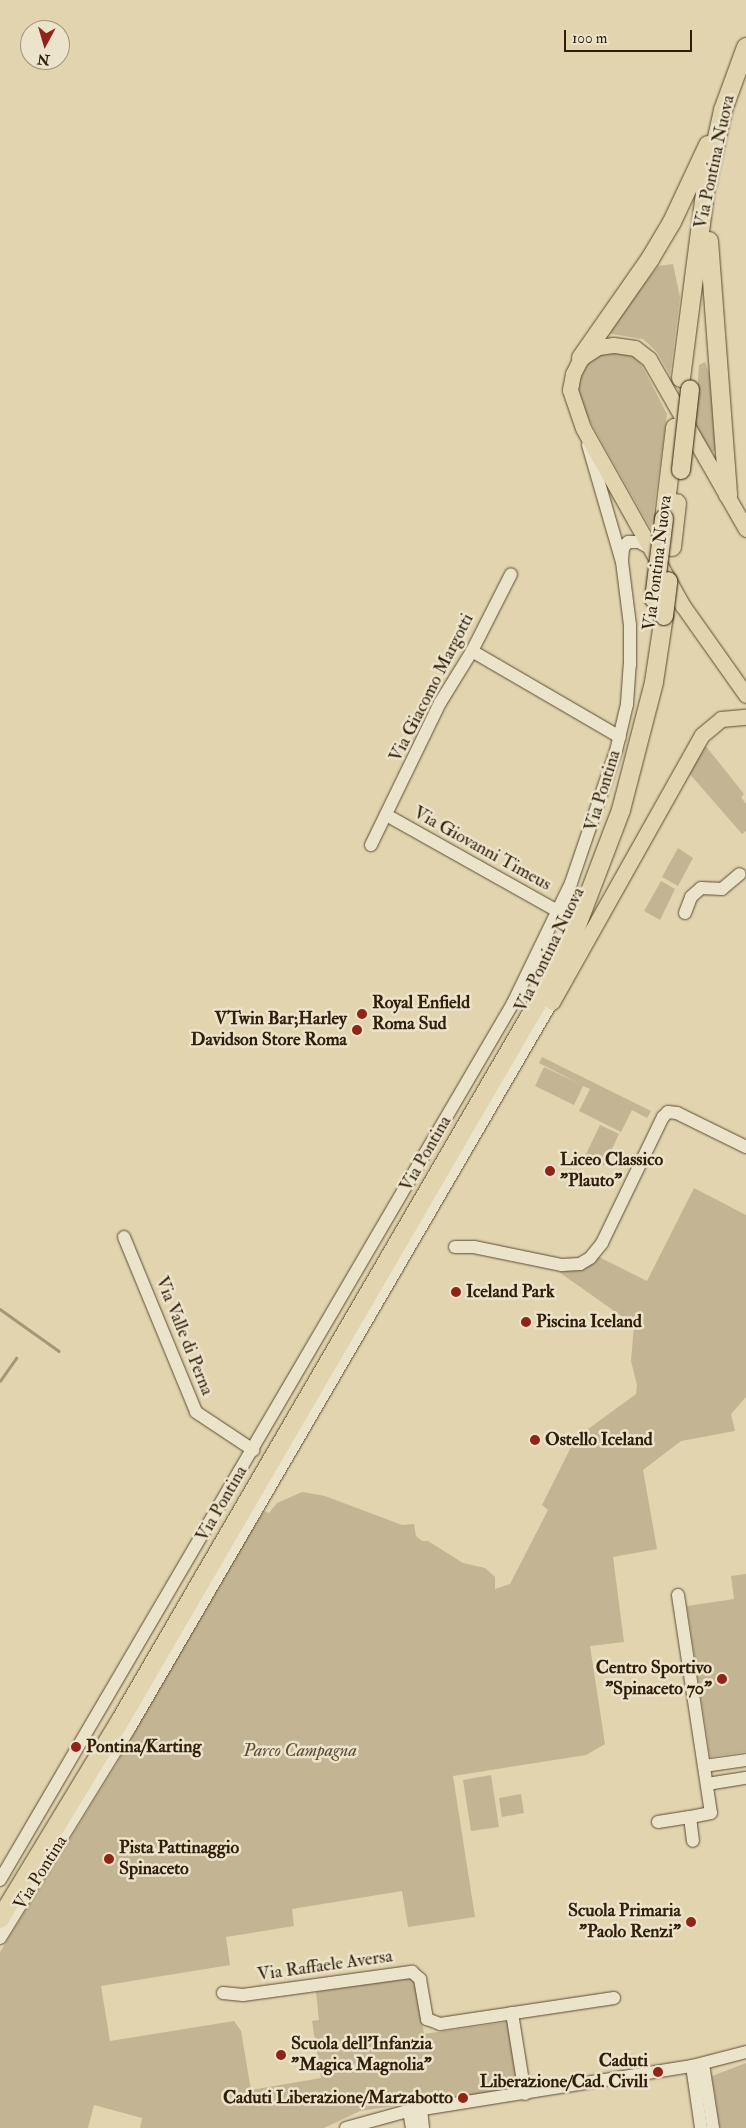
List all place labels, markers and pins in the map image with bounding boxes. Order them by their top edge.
place label: Royal Enfield Roma Sud [372,993,470,1036]
marker: Royal Enfield Roma Sud [356,1008,368,1020]
place label: VTwin Bar;Harley Davidson Store Roma [191,1009,347,1052]
marker: VTwin Bar;Harley Davidson Store Roma [351,1024,363,1036]
place label: Liceo Classico "Plauto" [560,1150,663,1192]
marker: Liceo Classico "Plauto" [544,1165,556,1177]
place label: Iceland Park [466,1281,554,1303]
marker: Iceland Park [450,1286,462,1298]
place label: Piscina Iceland [536,1311,642,1333]
marker: Piscina Iceland [520,1316,532,1328]
place label: Ostello Iceland [545,1429,653,1451]
marker: Ostello Iceland [529,1434,541,1446]
place label: Centro Sportivo "Spinaceto 70" [596,1658,712,1700]
marker: Centro Sportivo "Spinaceto 70" [716,1673,728,1685]
place label: Pontina/Karting [86,1736,201,1758]
marker: Pontina/Karting [70,1741,82,1753]
place label: Pista Pattinaggio Spinaceto [119,1838,239,1880]
marker: Pista Pattinaggio Spinaceto [103,1853,115,1865]
place label: Scuola Primaria "Paolo Renzi" [568,1901,681,1944]
marker: Scuola Primaria "Paolo Renzi" [685,1916,697,1928]
place label: Scuola dell'Infanzia "Magica Magnolia" [291,2034,432,2076]
marker: Scuola dell'Infanzia "Magica Magnolia" [275,2049,287,2061]
place label: Caduti Liberazione/Cad. Civili [480,2051,648,2094]
marker: Caduti Liberazione/Cad. Civili [652,2066,664,2078]
place label: Caduti Liberazione/Marzabotto [223,2087,453,2109]
marker: Caduti Liberazione/Marzabotto [457,2092,469,2104]

